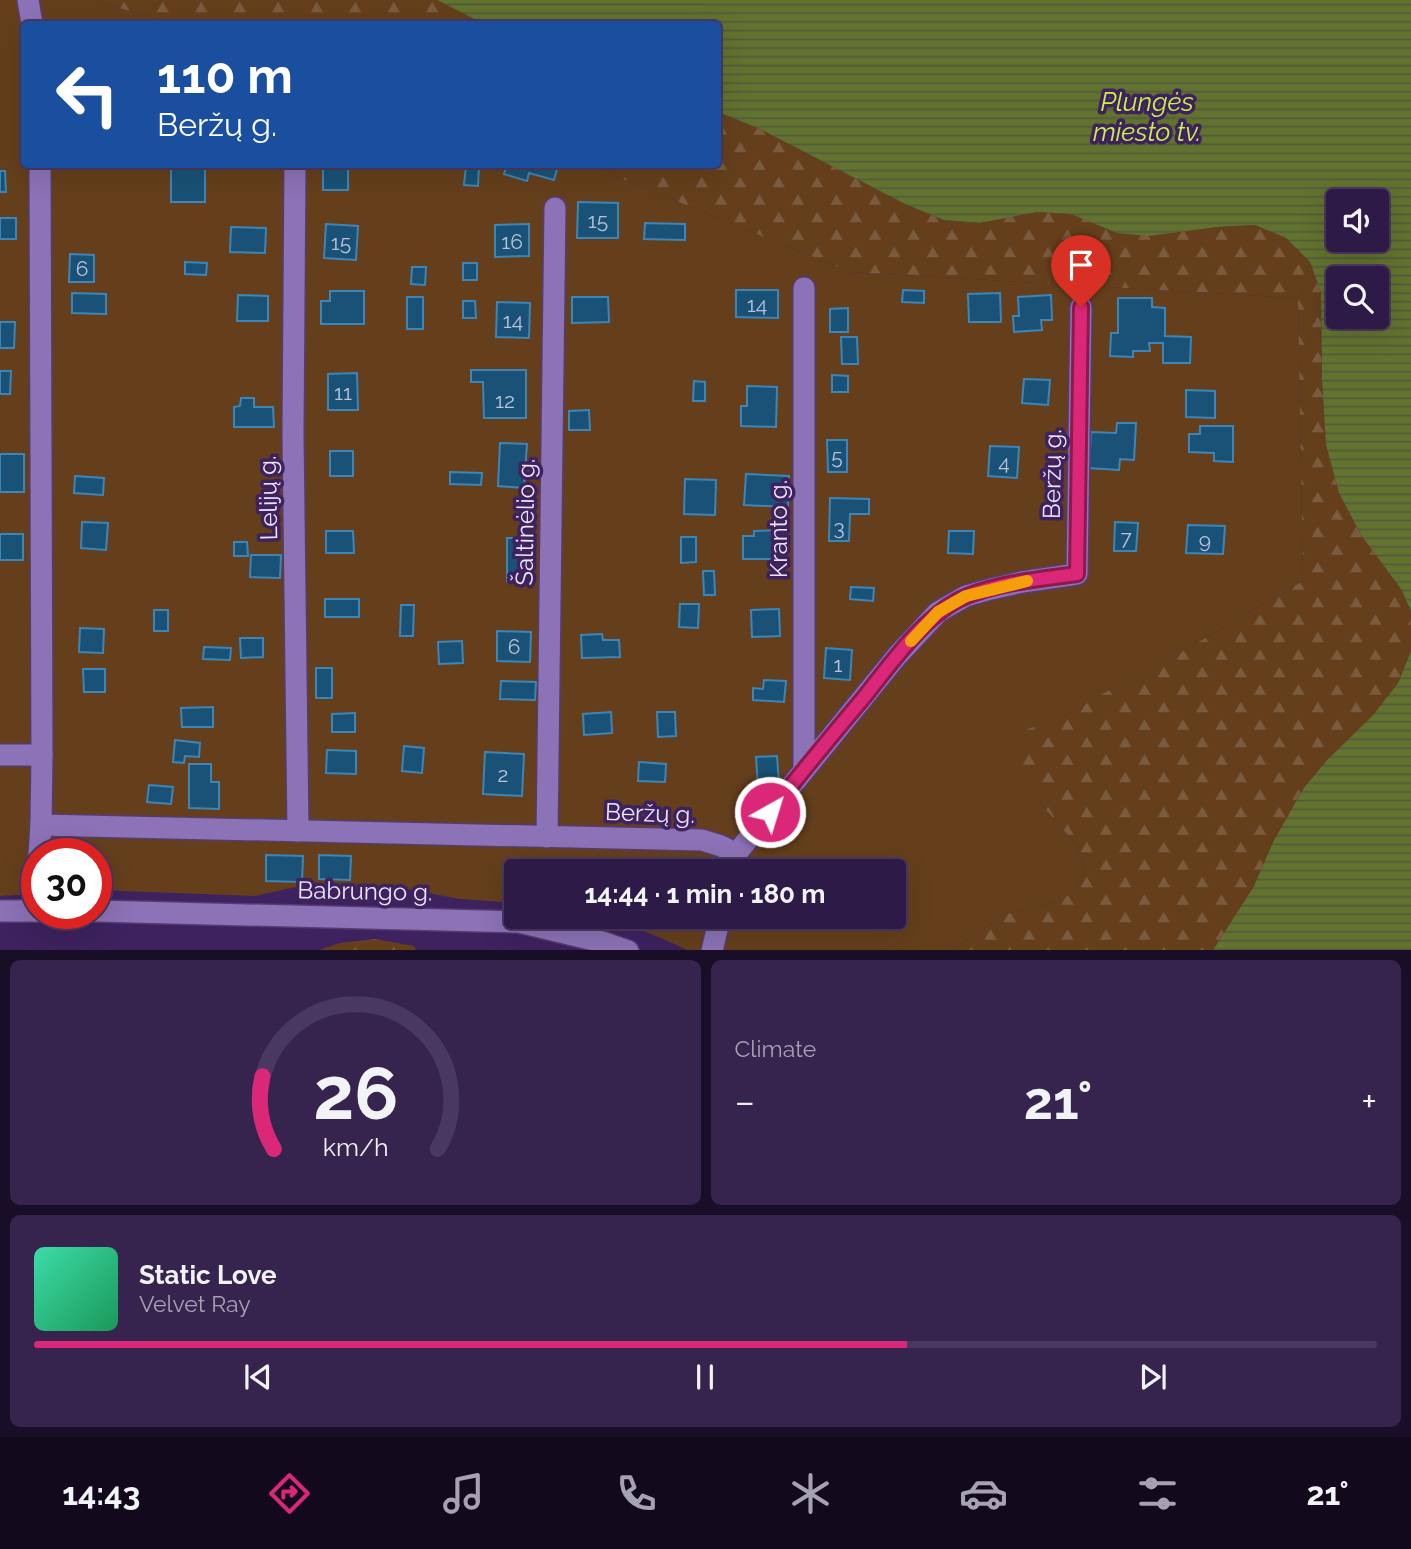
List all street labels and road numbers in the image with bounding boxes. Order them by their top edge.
street label: Beržų g. [1037,429,1067,519]
street label: Lelijų g. [253,455,283,541]
street label: Šaltinėlio g. [508,458,541,586]
street label: Kranto g. [764,480,793,578]
street label: Beržų g. [604,797,696,829]
street label: Babrungo g. [297,875,433,907]

